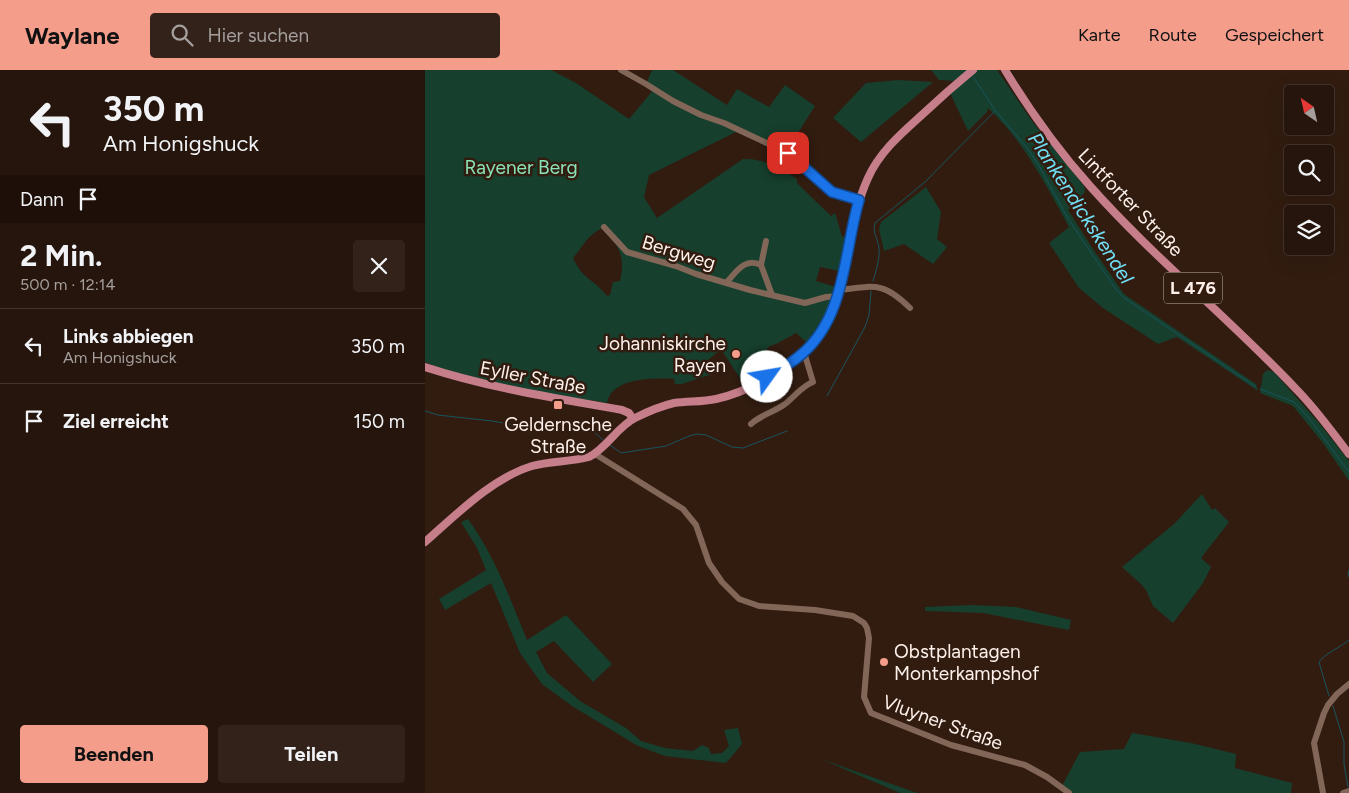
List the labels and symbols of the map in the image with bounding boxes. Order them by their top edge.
north arrow [1284,85,1334,135]
water label: Plankendickskendel [1023,128,1139,289]
pin [767,132,809,174]
street label: Lintforter Straße [1073,144,1188,261]
park label: Rayener Berg [464,156,578,179]
street label: Bergweg [639,230,718,275]
road number: L 476 [1164,272,1222,304]
place label: Johanniskirche Rayen [599,332,726,377]
marker: Johanniskirche Rayen [730,348,742,360]
position arrow [740,350,792,402]
street label: Eyller Straße [478,356,588,399]
marker: Geldernsche Straße [552,399,564,411]
place label: Geldernsche Straße [504,413,612,458]
place label: Obstplantagen Monterkampshof [894,640,1039,685]
marker: Obstplantagen Monterkampshof [878,656,890,668]
street label: Vluyner Straße [880,690,1006,755]

